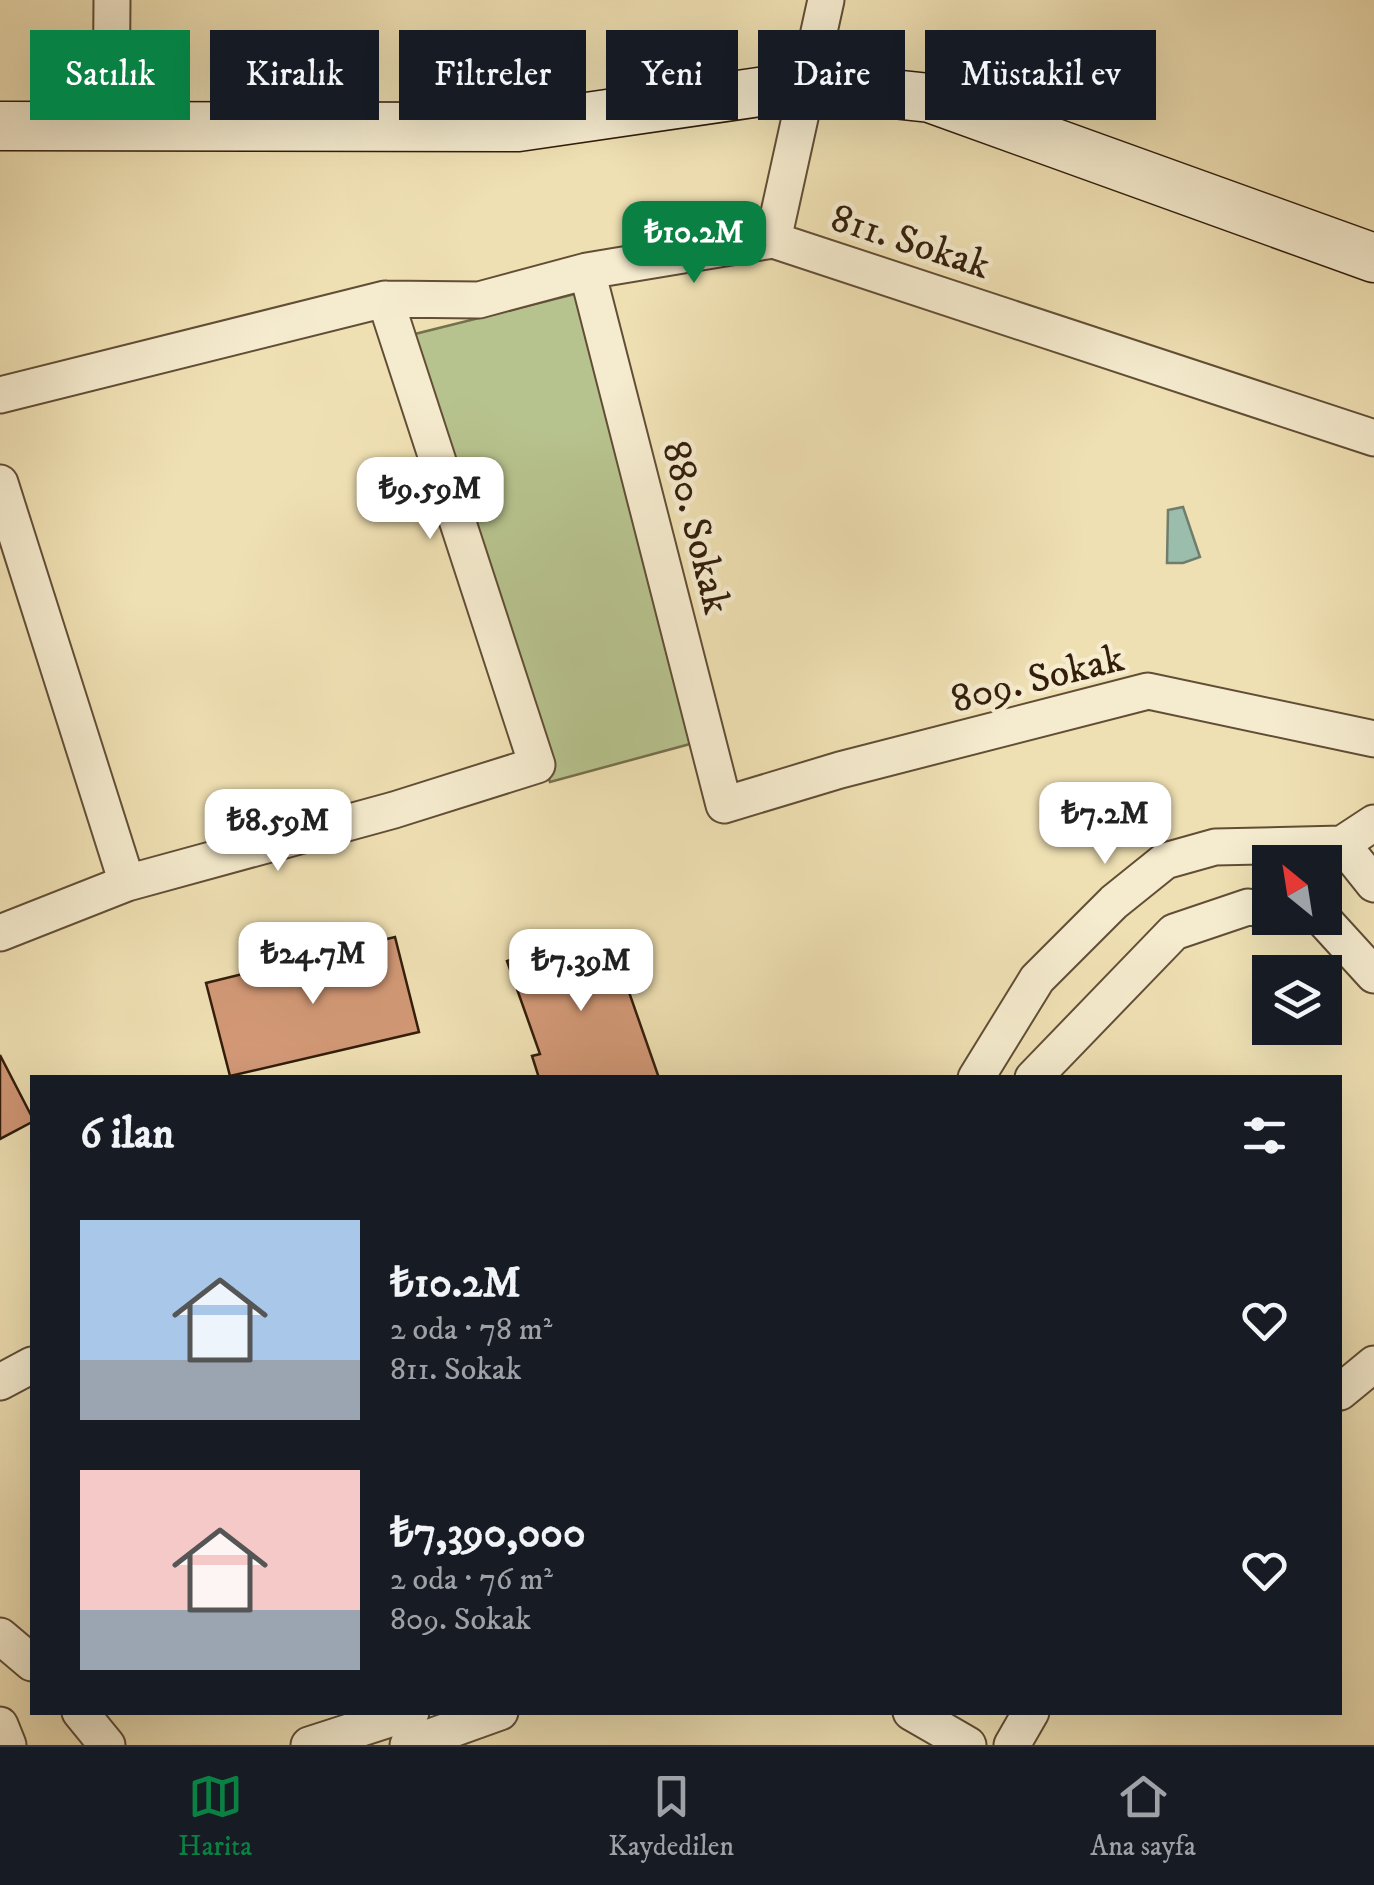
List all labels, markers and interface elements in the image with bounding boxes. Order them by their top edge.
chip: Satılık [30,30,190,120]
chip: Kiralık [210,30,379,120]
chip: Filtreler [399,30,586,120]
chip: Yeni [606,30,738,120]
chip: Daire [758,30,905,120]
chip: Müstakil ev [925,30,1156,120]
street label: 811. Sokak [824,194,996,292]
pin: ₺10.2M [613,201,775,286]
text: ₺10.2M [644,213,744,253]
street label: 880. Sokak [649,436,741,620]
pin: ₺9.59M [349,457,511,542]
text: ₺9.59M [379,469,481,509]
street label: 809. Sokak [946,634,1130,726]
pin: ₺7.2M [1035,782,1175,867]
pin: ₺8.59M [197,789,359,874]
text: ₺7.2M [1061,794,1149,834]
text: ₺8.59M [227,801,329,841]
north arrow [1252,845,1342,935]
map controls [1252,845,1342,1045]
pin: ₺24.7M [232,922,394,1007]
pin: ₺7.39M [500,929,662,1014]
text: ₺24.7M [261,934,366,974]
text: ₺7.39M [531,941,631,981]
button: layers [1252,955,1342,1045]
icon: filters [1237,1108,1292,1163]
text: 6 ilan [80,1109,174,1161]
text: ₺10.2M [390,1258,521,1310]
icon: home [160,1260,280,1380]
icon: heart [1237,1293,1292,1348]
text: 2 oda · 78 m² [390,1310,552,1350]
text: 811. Sokak [390,1350,522,1390]
text: ₺7,390,000 [390,1508,586,1560]
icon: home [160,1510,280,1630]
icon: heart [1237,1543,1292,1598]
text: 2 oda · 76 m² [390,1560,553,1600]
text: 809. Sokak [390,1600,531,1640]
tab: Harita [178,1769,252,1864]
tab: Kaydedilen [608,1769,734,1864]
tab: Ana sayfa [1090,1769,1196,1864]

